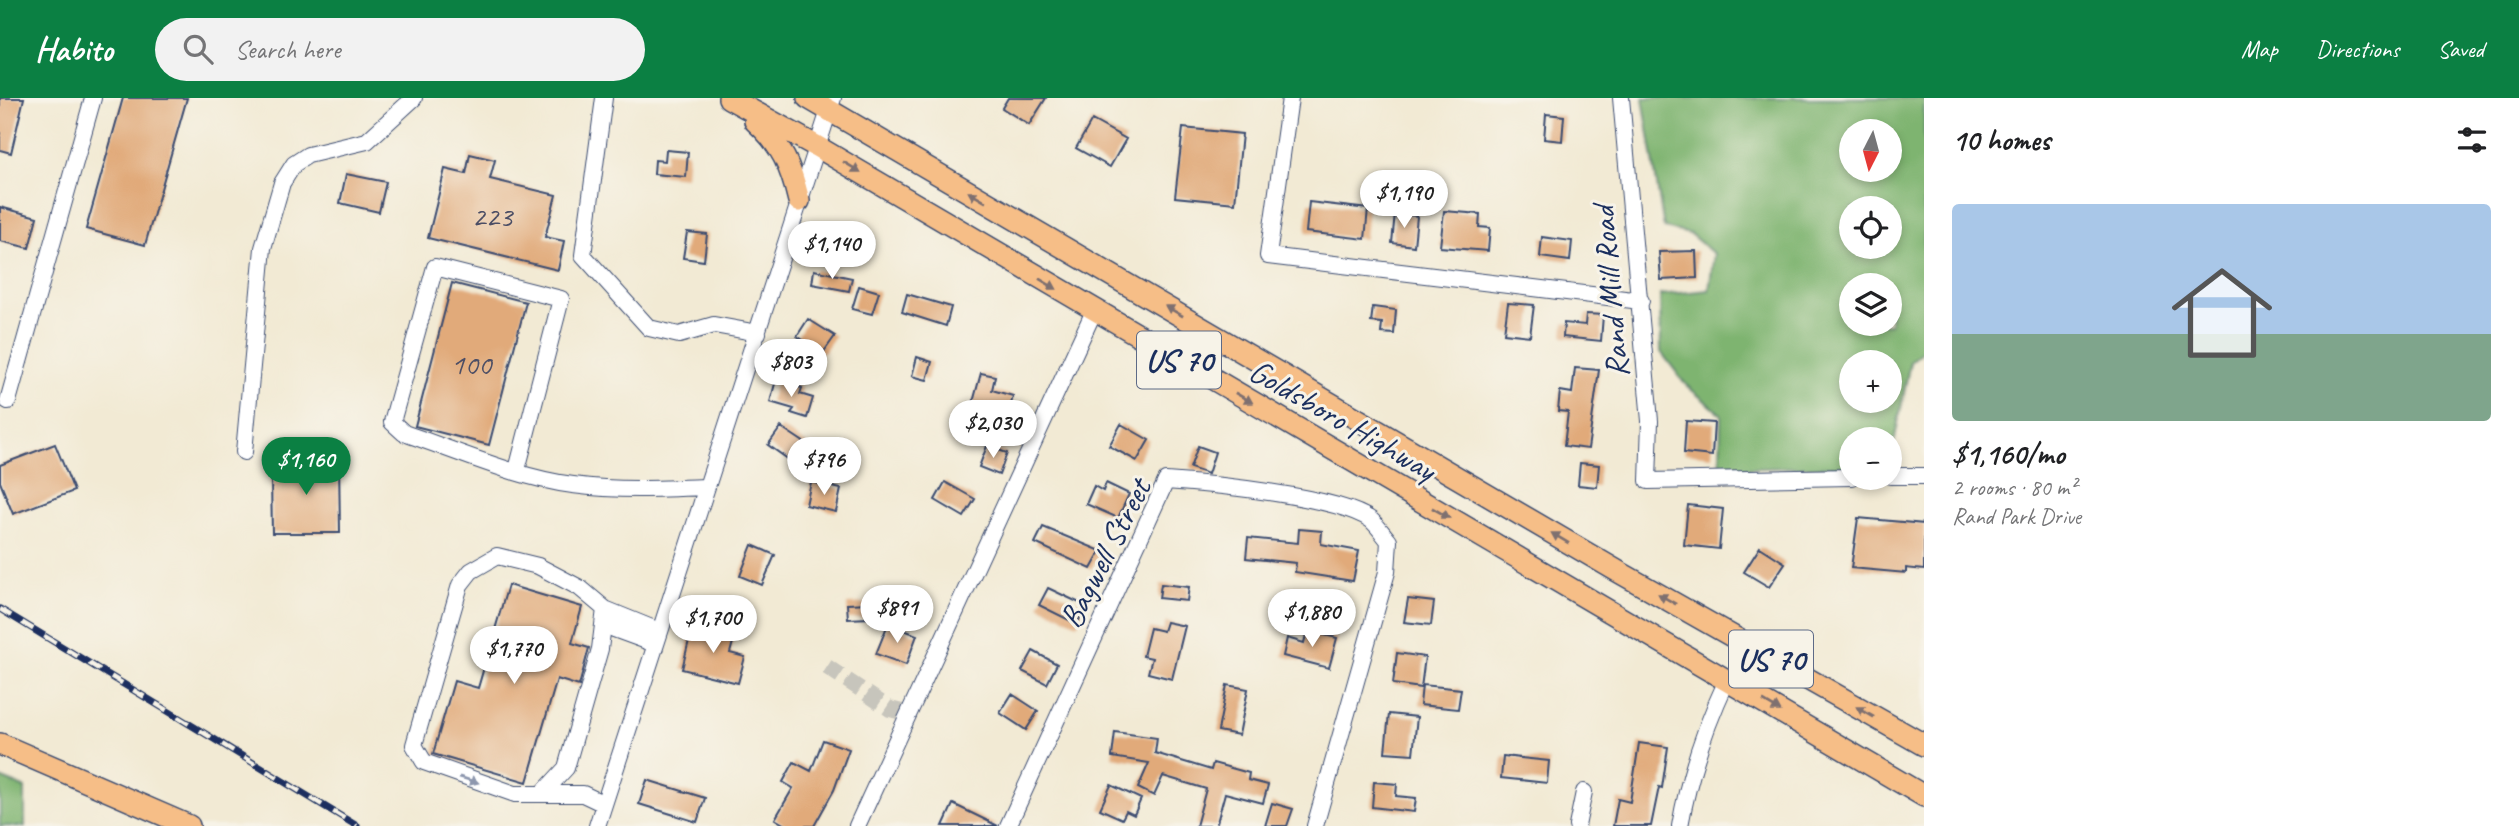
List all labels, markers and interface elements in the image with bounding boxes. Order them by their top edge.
search box [155,18,645,81]
text: Habito [35,28,113,70]
icon: search [179,30,217,68]
text: Search here [235,33,341,66]
text: Map [2241,34,2278,64]
text: Directions [2316,34,2399,64]
text: Saved [2437,34,2484,64]
north arrow [1839,119,1902,182]
map controls [1839,119,1902,490]
text: 10 homes [1952,121,2050,159]
icon: filters [2453,121,2491,159]
one-way arrow [843,161,862,173]
pin: $1,190 [1347,170,1461,230]
text: $1,190 [1376,178,1432,207]
one-way arrow [967,191,986,203]
button: locate [1839,196,1902,259]
house number: 223 [472,197,515,235]
street label: Rand Mill Road [1581,199,1638,379]
pin: $1,140 [775,222,889,281]
text: $1,140 [804,229,860,258]
icon: home [2159,250,2285,376]
button: layers [1839,273,1902,336]
one-way arrow [1038,277,1057,290]
one-way arrow [1164,305,1183,317]
road number: US 70 [1137,332,1221,388]
pin: $803 [750,340,832,399]
house number: 100 [451,345,494,383]
text: $803 [770,347,812,376]
street label: Goldsboro Highway [1242,350,1446,492]
button: + [1839,350,1902,413]
one-way arrow [1235,392,1254,404]
pin: $2,030 [936,400,1050,460]
text: $2,030 [965,408,1021,437]
button: − [1839,427,1902,490]
text: $1,160/mo [1952,435,2065,473]
pin: $1,160 [249,438,363,497]
pin: $796 [783,438,865,497]
text: $1,160 [278,445,334,474]
text: $796 [803,445,845,474]
street label: Bagwell Street [1050,469,1162,635]
text: 2 rooms · 80 m² [1952,473,2076,502]
text: Rand Park Drive [1952,502,2081,531]
one-way arrow [1431,507,1450,519]
one-way arrow [1550,532,1570,544]
pin: $891 [856,586,938,645]
pin: $1,880 [1255,589,1369,649]
text: $891 [876,593,918,622]
one-way arrow [1657,593,1676,606]
pin: $1,700 [656,596,770,655]
text: $1,880 [1284,597,1340,626]
text: $1,700 [685,603,741,632]
pin: $1,770 [457,626,571,686]
road number: US 70 [1729,630,1813,688]
text: $1,770 [486,634,542,663]
one-way arrow [1762,700,1782,712]
one-way arrow [1855,706,1874,718]
one-way arrow [458,775,479,785]

